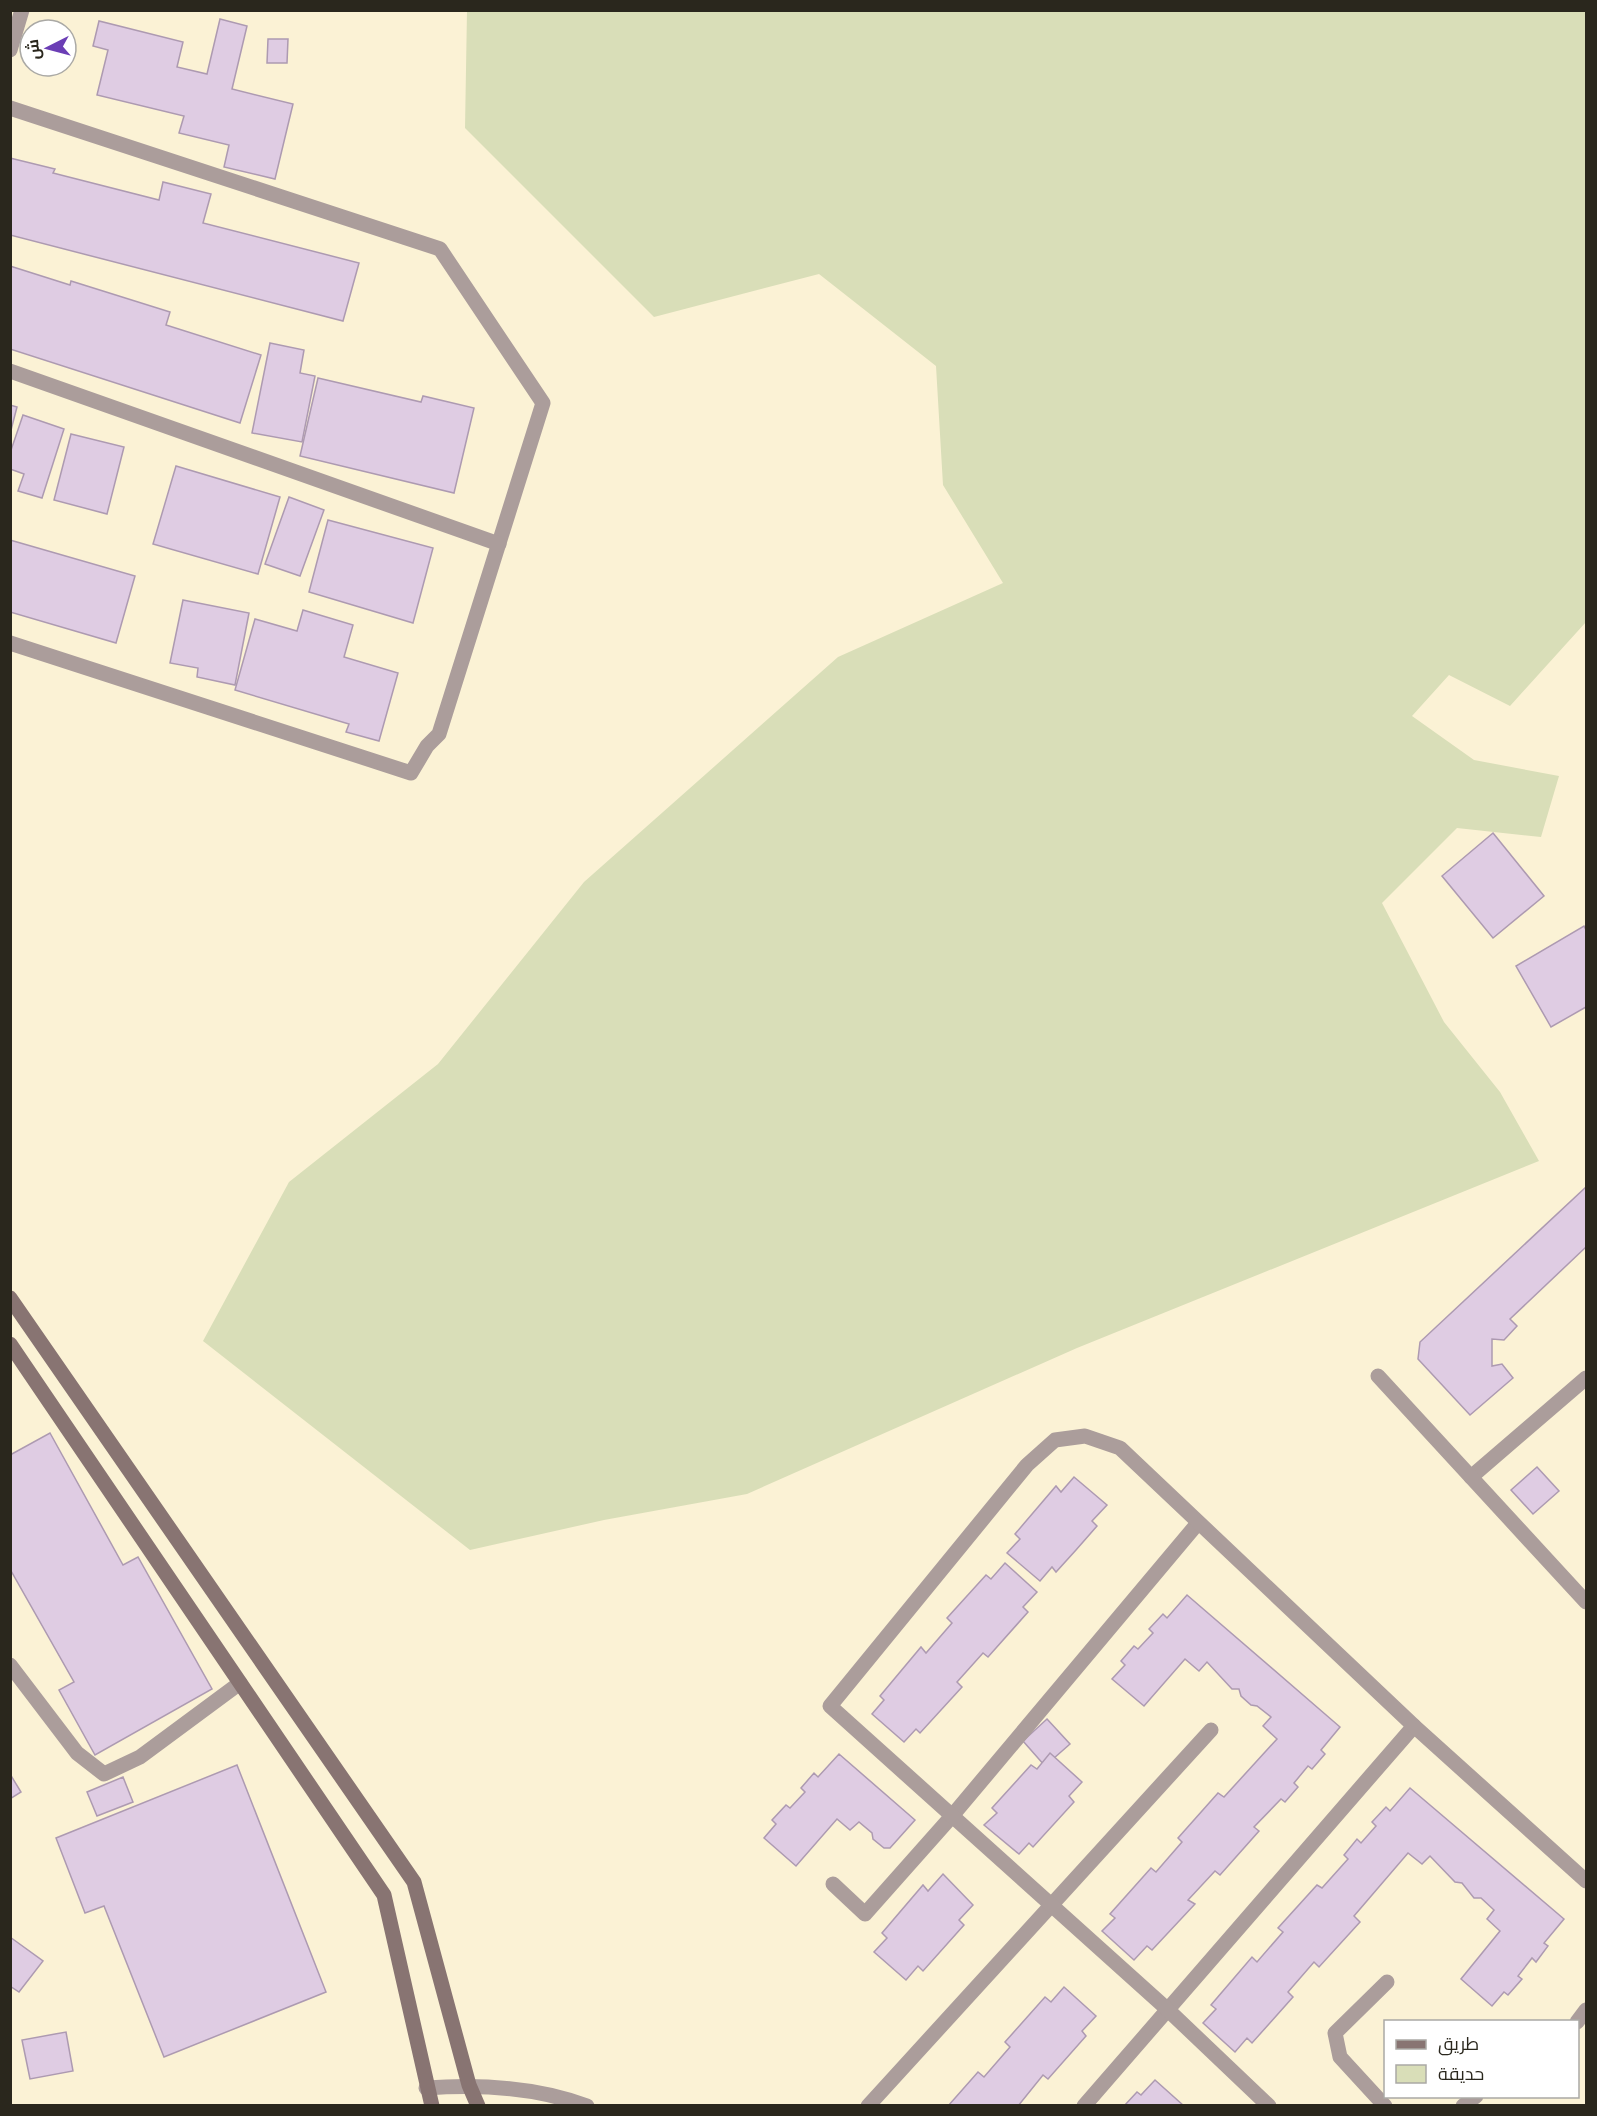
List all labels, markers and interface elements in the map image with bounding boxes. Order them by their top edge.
north arrow [18,18,78,78]
text: ش [23,38,45,61]
legend [1384,2020,1579,2098]
text: طريق [1438,2033,1479,2056]
text: حديقة [1438,2063,1484,2085]

